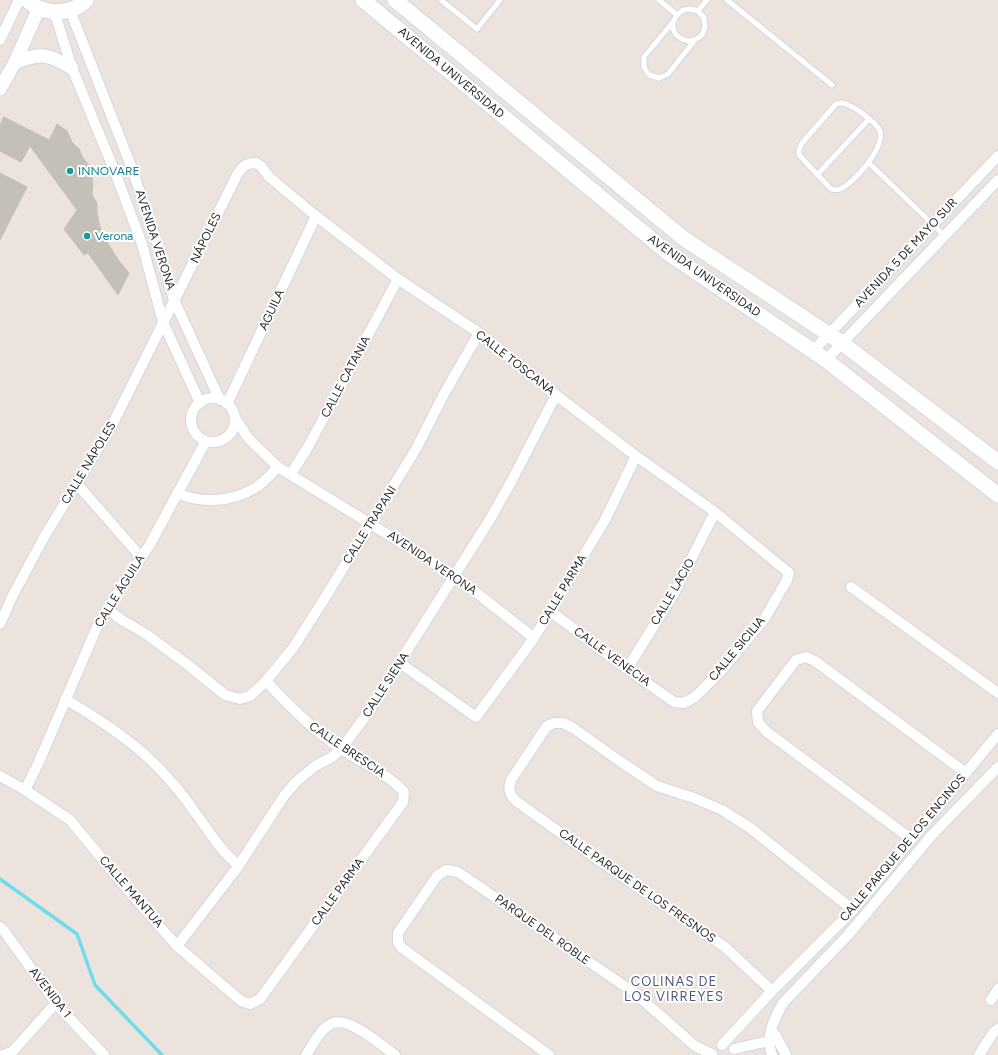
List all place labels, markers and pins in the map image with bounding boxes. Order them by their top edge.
place label: INNOVARE [78,164,140,178]
marker: INNOVARE [65,166,75,176]
place label: Verona [95,229,133,243]
marker: Verona [82,231,92,241]

